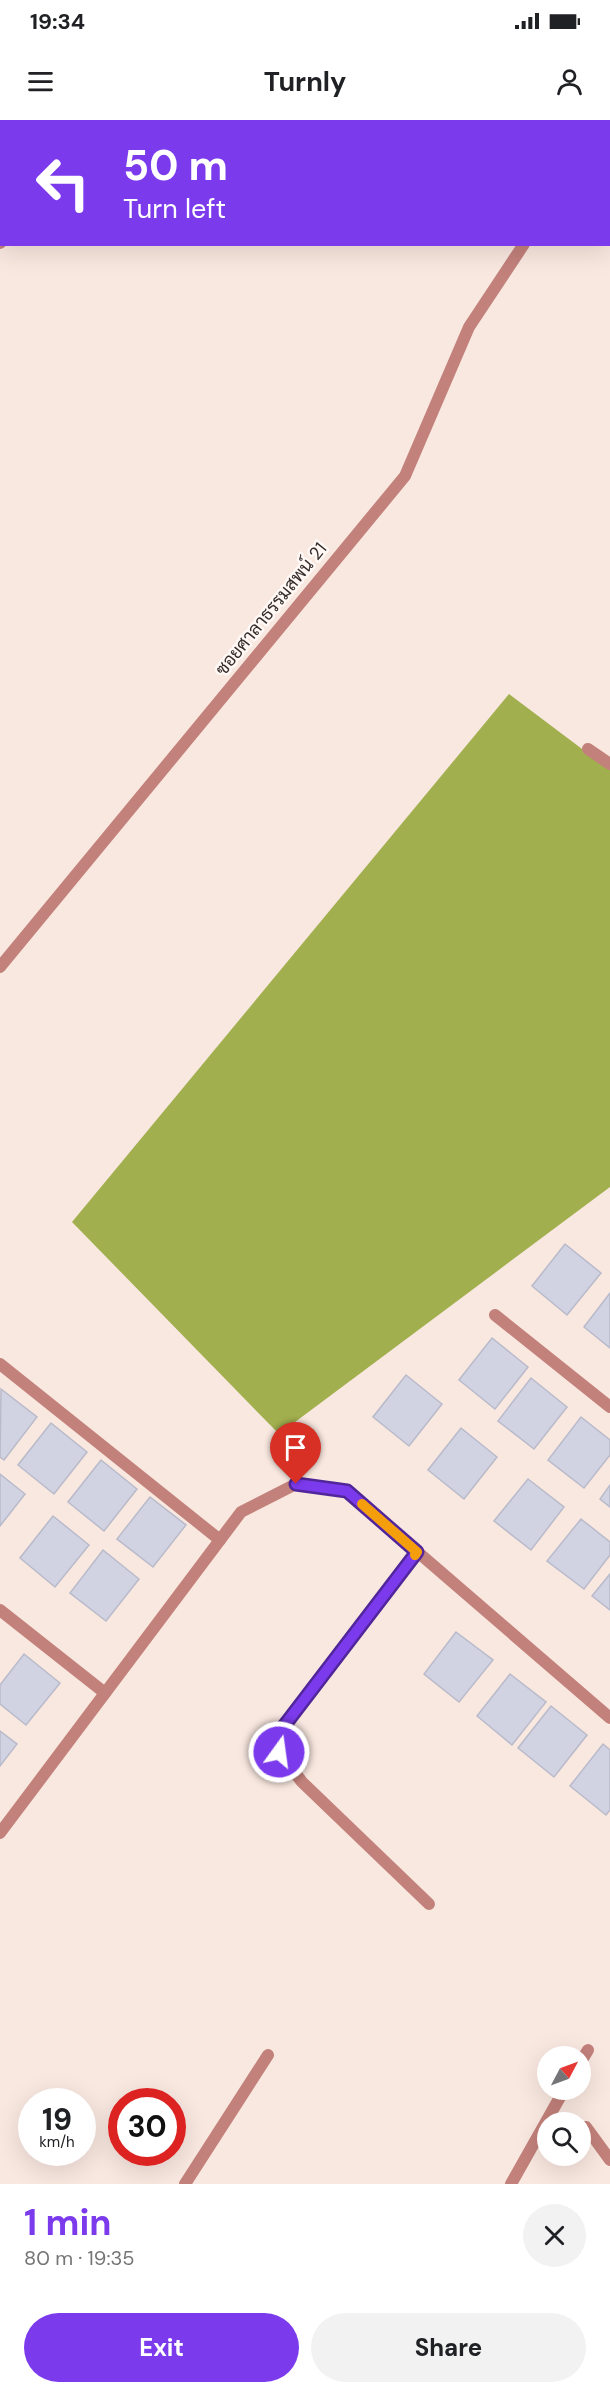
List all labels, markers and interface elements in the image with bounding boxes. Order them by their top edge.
text: 19:34 [30,7,85,36]
text: Turnly [264,64,346,99]
icon: menu [24,65,57,98]
icon: person [553,65,586,98]
text: 50 m [123,138,228,193]
icon: left [24,144,102,222]
text: Turn left [123,191,226,226]
street label: ซอยศาลาธรรมสพน์ 21 [209,537,332,680]
pin [270,1422,321,1484]
icon: arrive [279,1431,312,1464]
position arrow [247,1720,311,1784]
north arrow [537,2046,591,2100]
map controls [537,2046,591,2166]
speed limit sign: 30 [108,2088,186,2166]
text: 19 [42,2100,72,2139]
button: search [537,2112,591,2166]
text: km/h [39,2132,75,2152]
text: 1 min [24,2199,112,2246]
button: close [523,2204,586,2267]
text: 80 m · 19:35 [24,2245,134,2271]
button: Exit [24,2313,299,2382]
button: Share [311,2313,586,2382]

